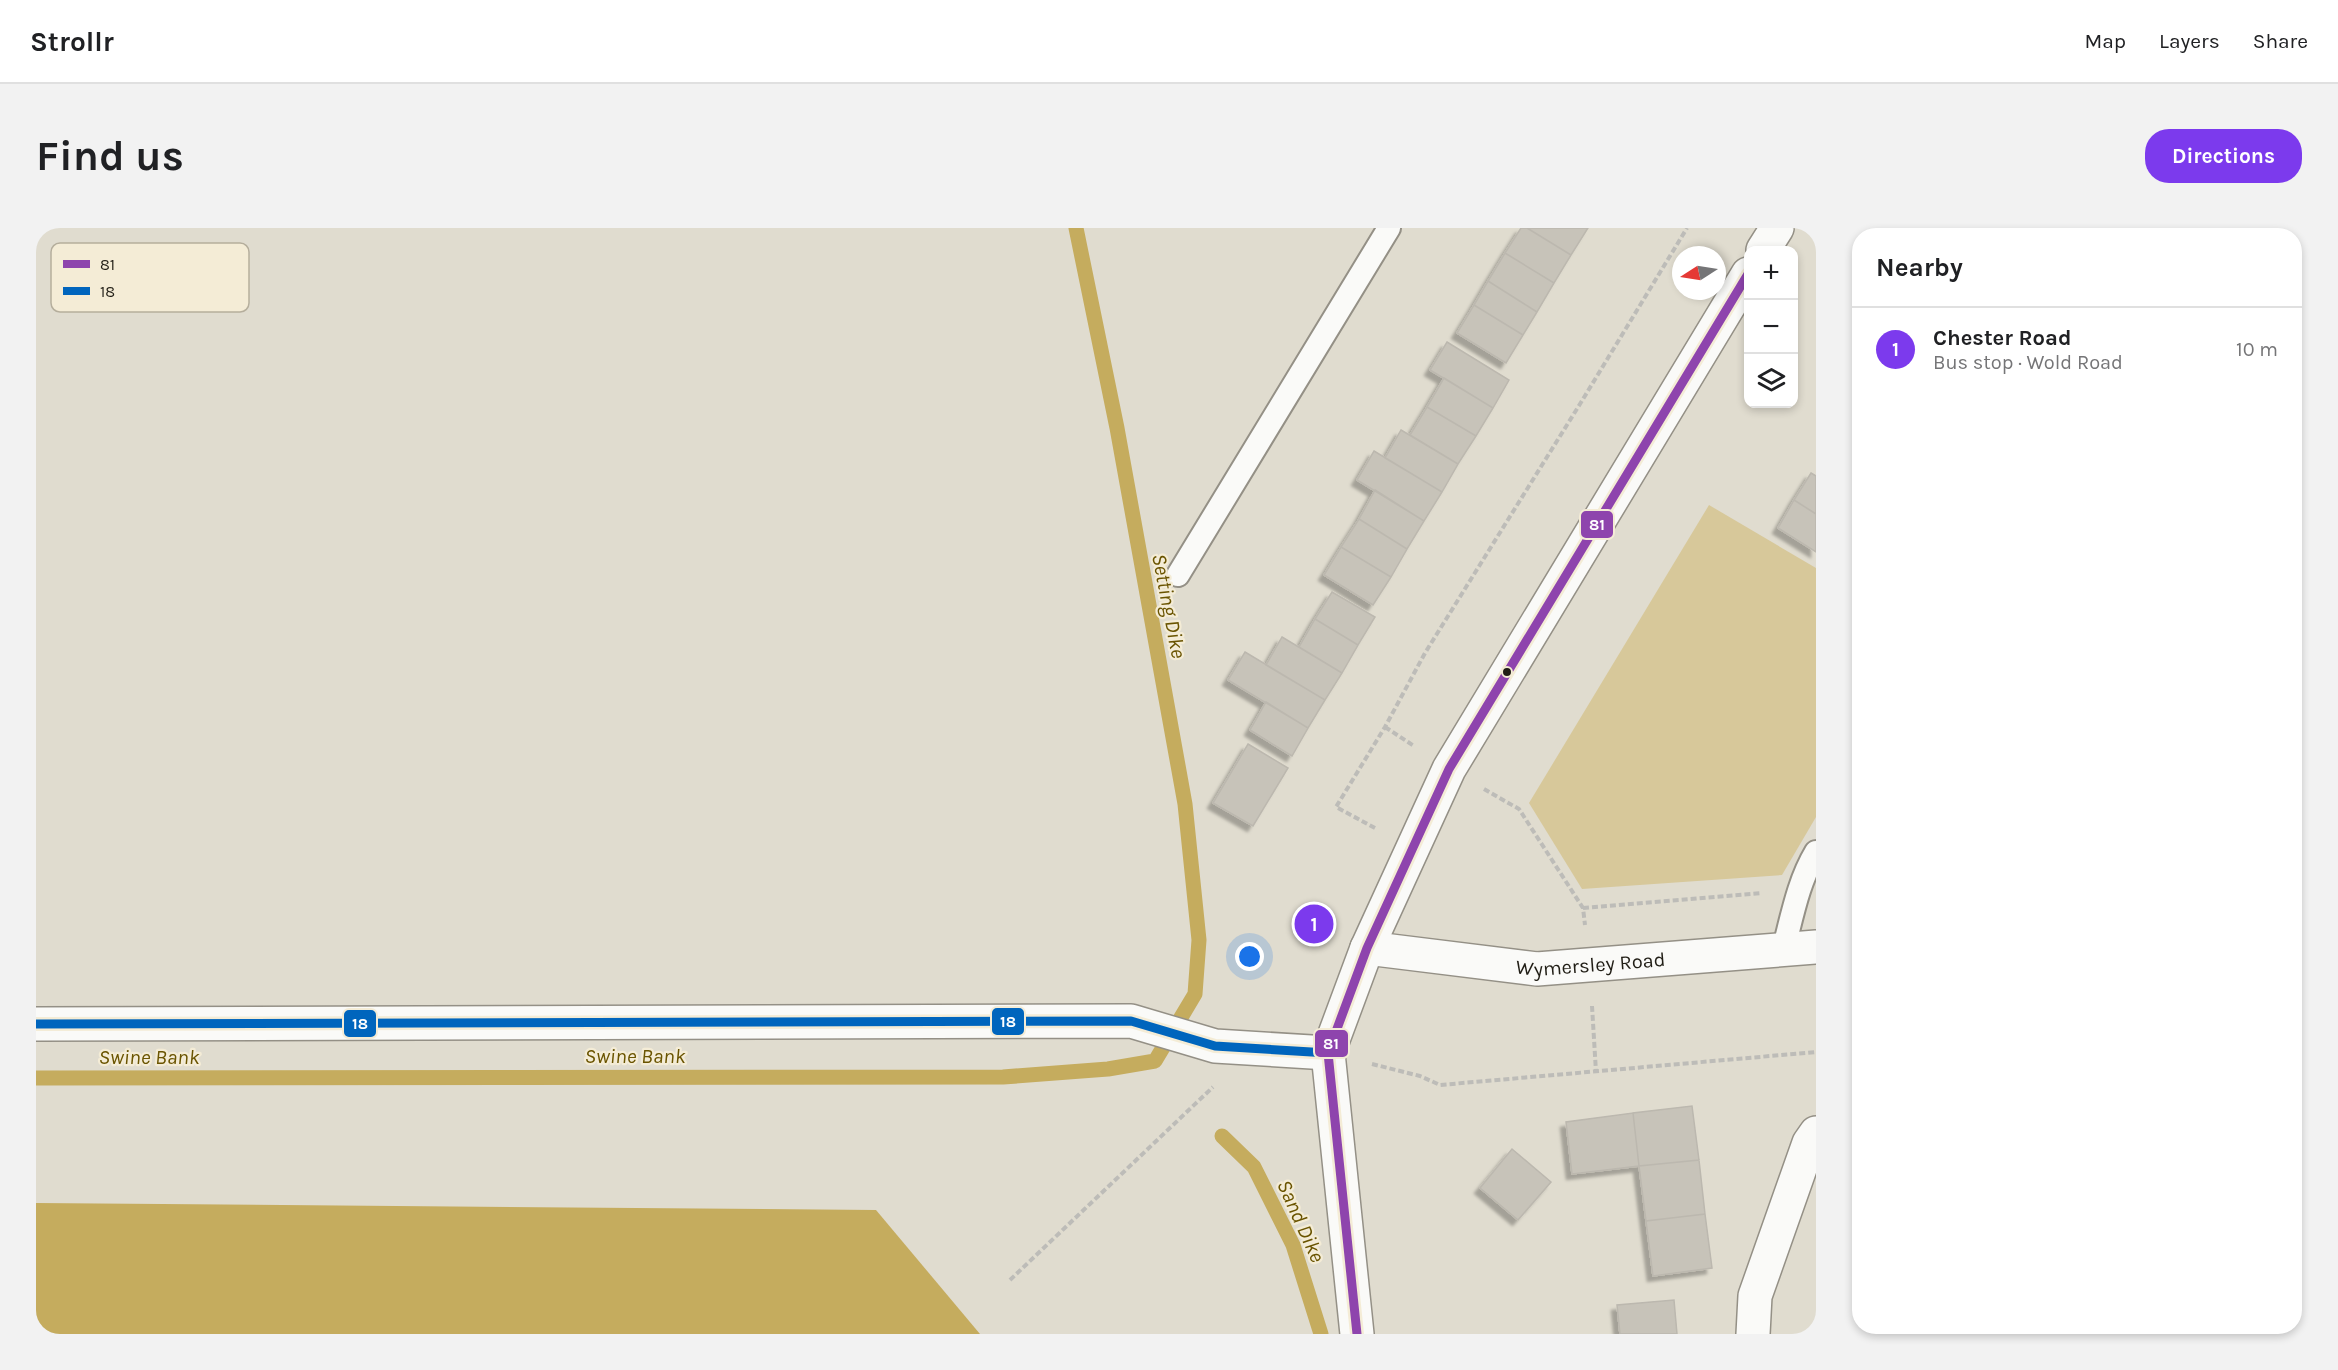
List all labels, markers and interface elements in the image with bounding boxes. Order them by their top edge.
text: Strollr [30,25,114,58]
text: Map [2084,29,2126,53]
text: Layers [2159,29,2220,53]
text: Share [2253,29,2308,53]
button: Directions [2145,129,2302,183]
text: Find us [36,131,184,181]
legend [51,243,249,312]
north arrow [1672,246,1726,300]
map controls [1744,246,1798,408]
button: + [1744,246,1798,300]
text: Nearby [1876,252,1963,283]
text: 81 [100,255,115,274]
text: 18 [100,282,115,301]
button: − [1744,300,1798,354]
text: Chester Road [1933,325,2071,351]
text: 1 [1892,338,1899,361]
text: 10 m [2236,338,2278,361]
text: Bus stop · Wold Road [1933,351,2123,374]
button: layers [1744,354,1798,408]
line badge: 81 [1580,510,1614,539]
text: 81 [1589,515,1605,534]
water label: Setting Dike [1147,552,1191,661]
unlabelled marker [1501,666,1513,678]
pin: 1 [1294,902,1334,946]
your location [1235,942,1264,971]
street label: Wymersley Road [1514,948,1666,981]
line badge: 18 [991,1007,1025,1036]
line badge: 18 [343,1009,377,1038]
text: 18 [1000,1012,1016,1031]
text: 18 [352,1014,368,1033]
line badge: 81 [1314,1029,1349,1058]
text: 81 [1323,1034,1339,1053]
water label: Swine Bank [585,1044,686,1068]
water label: Swine Bank [99,1045,200,1069]
water label: Sand Dike [1272,1176,1330,1266]

